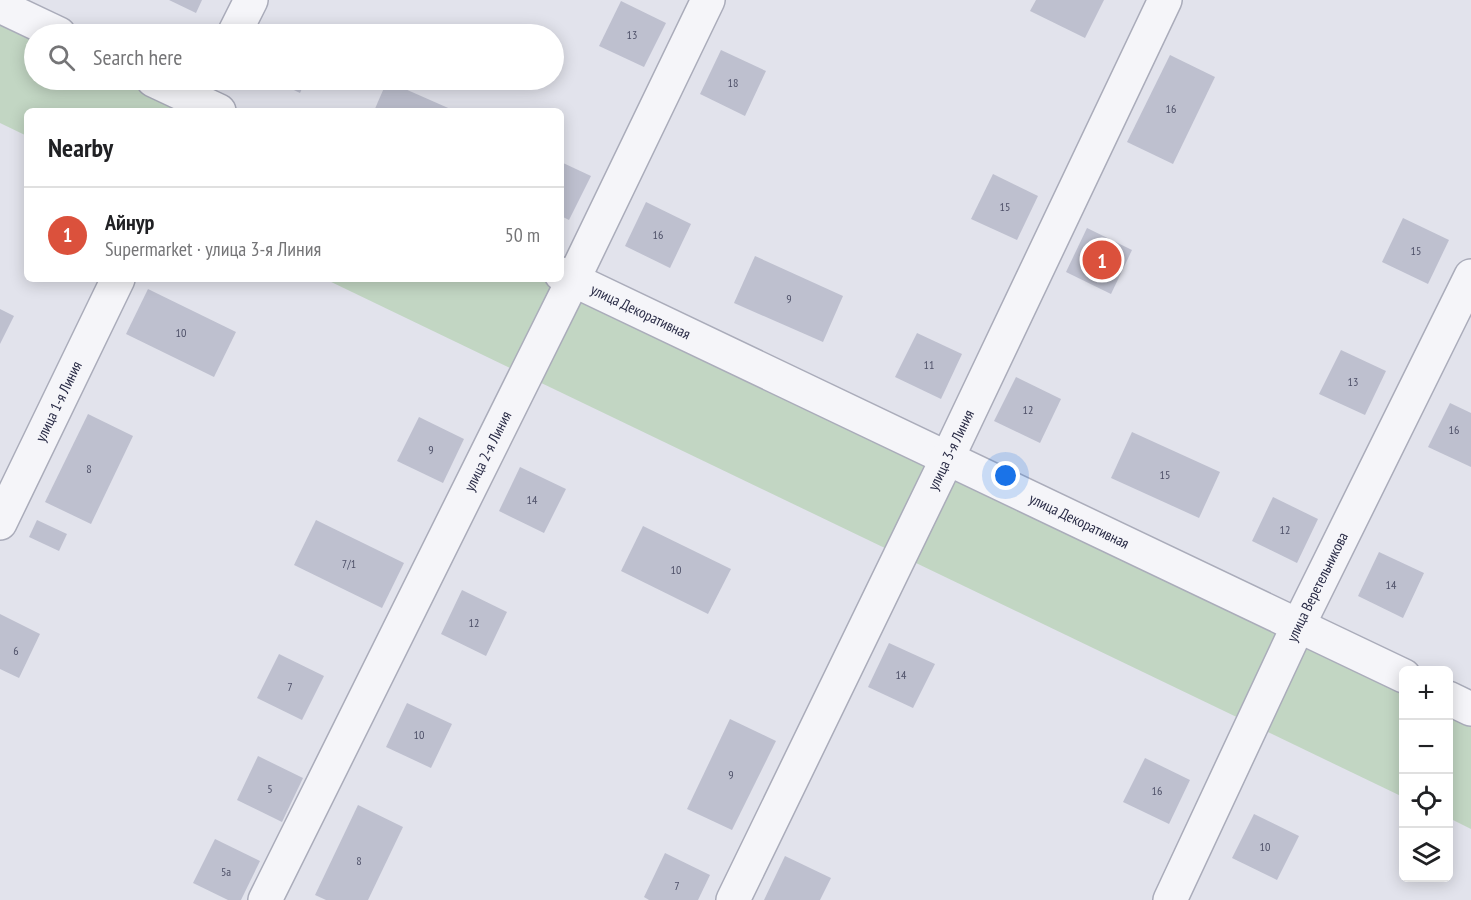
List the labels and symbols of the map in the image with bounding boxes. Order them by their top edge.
house number: 13 [627,27,637,42]
house number: 18 [728,75,738,90]
house number: 16 [1166,101,1176,116]
house number: 15 [1000,199,1010,214]
house number: 16 [653,227,663,242]
pin: 1 [1082,238,1122,282]
house number: 15 [1411,243,1421,258]
street label: улица Декоративная [588,280,694,343]
house number: 9 [786,291,792,306]
house number: 10 [176,325,186,340]
house number: 11 [924,357,934,372]
street label: улица 1-я Линия [31,358,86,445]
house number: 13 [1348,374,1358,389]
house number: 12 [1023,402,1033,417]
street label: улица 3-я Линия [923,406,978,493]
street label: улица 2-я Линия [460,408,515,494]
house number: 16 [1449,422,1459,437]
house number: 9 [428,442,434,457]
house number: 8 [86,461,92,476]
your location [991,461,1020,490]
house number: 15 [1160,467,1170,482]
street label: улица Декоративная [1026,489,1132,553]
house number: 14 [527,492,538,507]
house number: 12 [1280,522,1290,537]
street label: улица Веретельникова [1282,529,1352,645]
house number: 7/1 [342,556,356,571]
house number: 10 [671,562,681,577]
house number: 14 [1386,577,1397,592]
house number: 12 [469,615,479,630]
house number: 6 [13,643,19,658]
house number: 14 [896,667,907,682]
house number: 7 [287,679,293,694]
house number: 10 [414,727,424,742]
house number: 9 [728,767,734,782]
house number: 5 [267,781,273,796]
house number: 16 [1152,783,1162,798]
house number: 10 [1260,839,1270,854]
house number: 8 [356,853,362,868]
house number: 5а [221,864,231,879]
house number: 7 [674,878,680,893]

